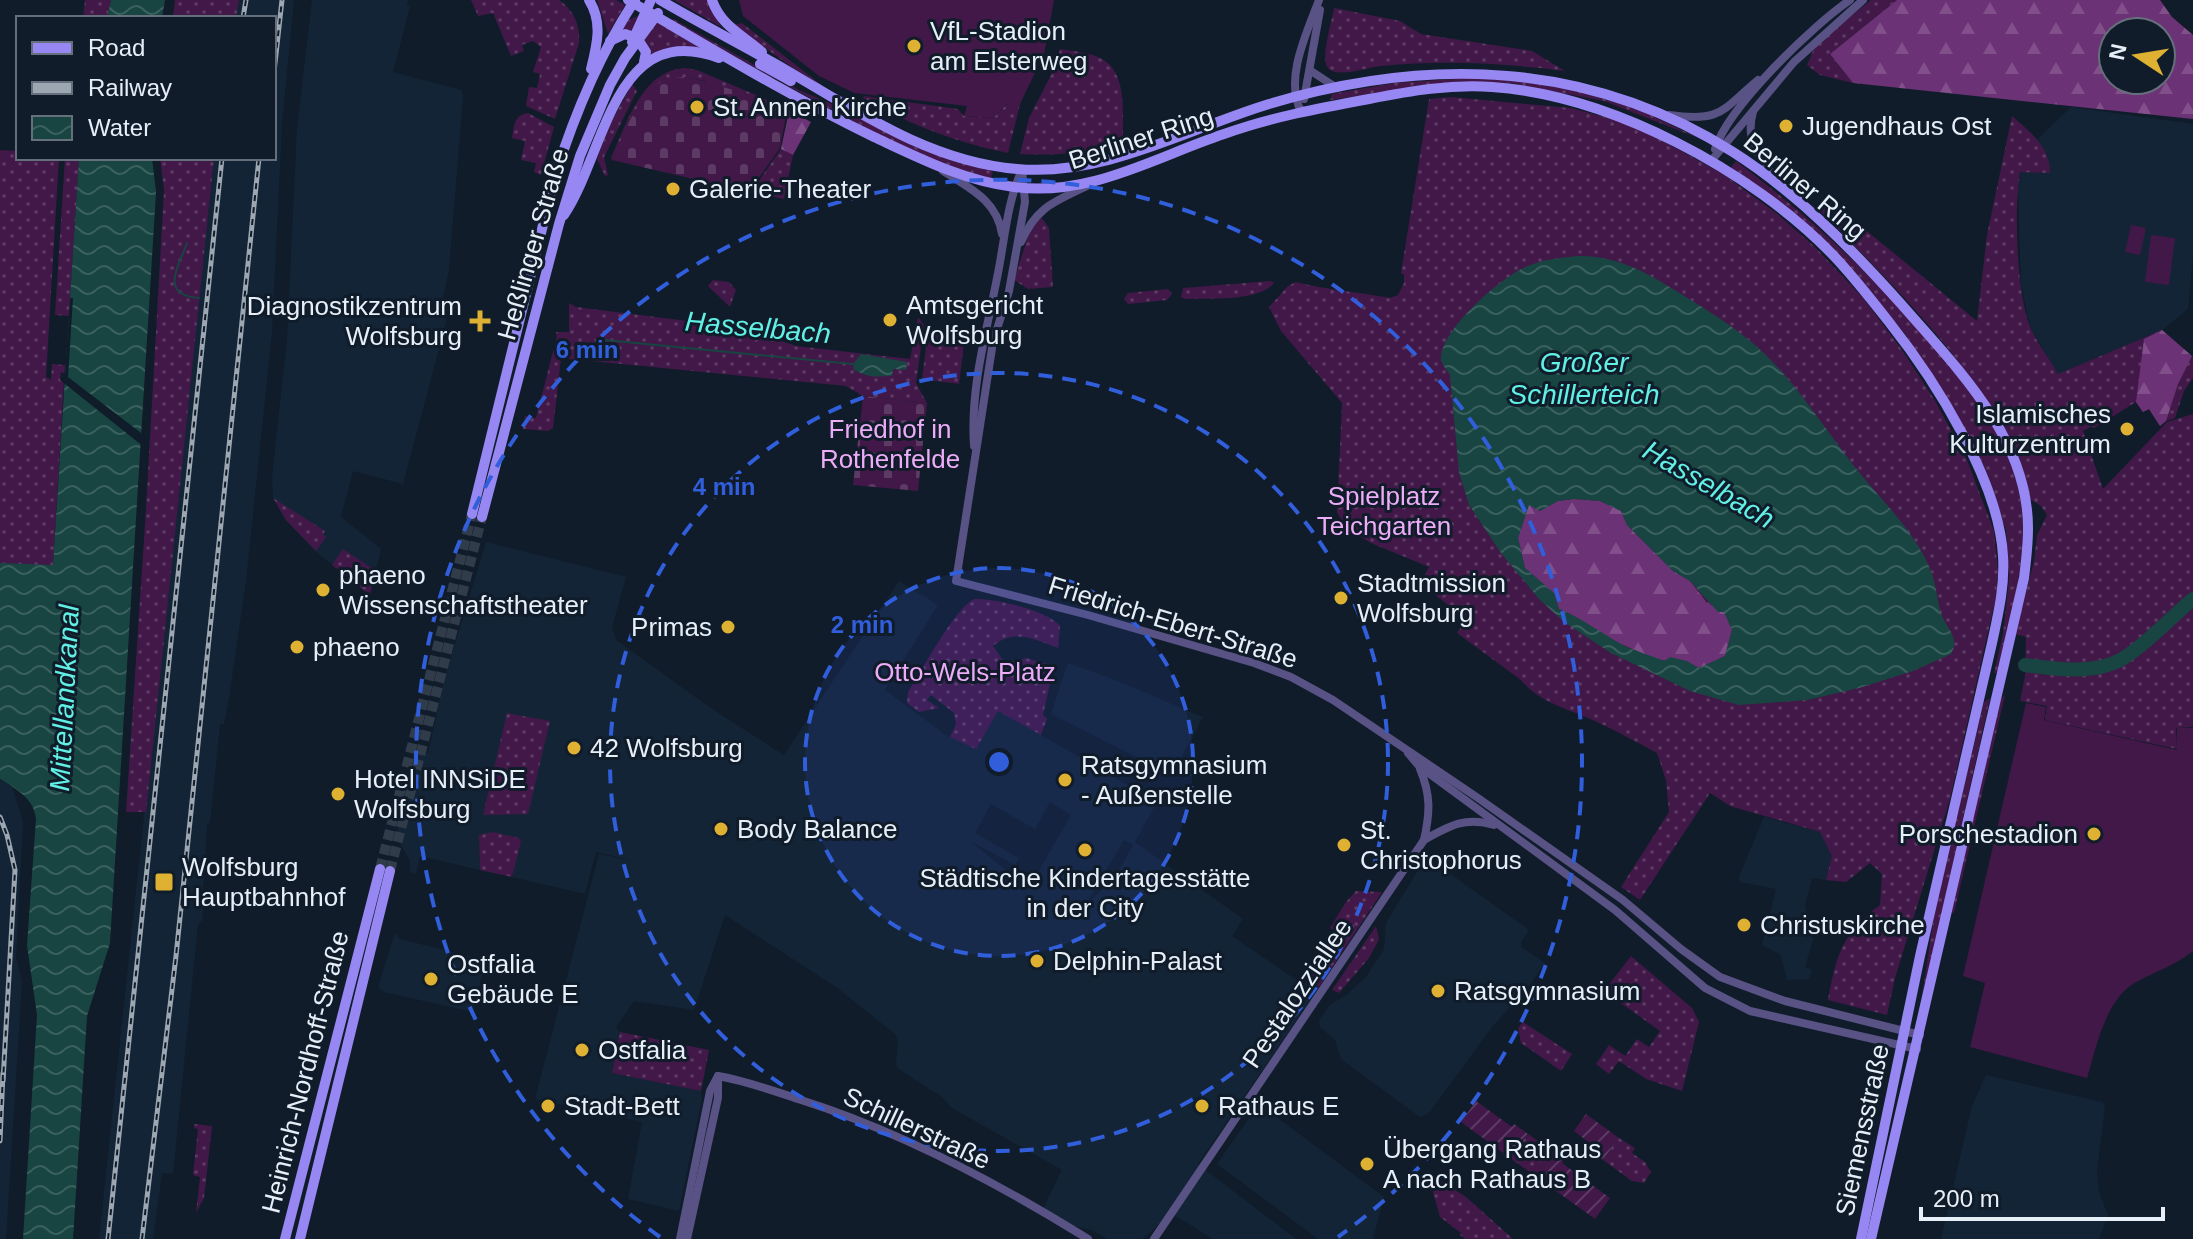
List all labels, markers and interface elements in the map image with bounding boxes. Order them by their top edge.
legend [16,16,276,160]
place label: VfL-Stadion am Elsterweg [930,16,1088,76]
north arrow [2097,16,2177,96]
text: Road [88,34,145,61]
marker: VfL-Stadion am Elsterweg [905,37,923,55]
text: N [2104,42,2132,62]
text: Railway [88,74,172,101]
place label: St. Annen Kirche [713,92,907,122]
marker: St. Annen Kirche [688,98,706,116]
street label: Berliner Ring [1065,101,1217,175]
place label: Jugendhaus Ost [1802,111,1992,141]
text: Water [88,114,151,141]
marker: Jugendhaus Ost [1777,117,1795,135]
street label: Berliner Ring [1738,126,1872,246]
street label: Heßlinger Straße [491,145,575,343]
place label: Galerie-Theater [689,174,871,204]
marker: Galerie-Theater [664,180,682,198]
place label: Amtsgericht Wolfsburg [906,290,1044,350]
place label: Diagnostikzentrum Wolfsburg [247,291,462,351]
water label: Hasselbach [684,306,832,349]
marker: Diagnostikzentrum Wolfsburg [469,310,491,332]
marker: Amtsgericht Wolfsburg [881,311,899,329]
text: 6 min [556,336,618,363]
water label: Großer Schillerteich [1509,347,1659,410]
place label: Islamisches Kulturzentrum [1949,399,2111,459]
park label: Friedhof in Rothenfelde [820,414,960,474]
marker: Islamisches Kulturzentrum [2118,420,2136,438]
water label: Hasselbach [1638,434,1780,534]
text: 4 min [693,473,755,500]
park label: Spielplatz Teichgarten [1317,481,1451,541]
place label: phaeno Wissenschaftstheater [339,560,588,620]
place label: Stadtmission Wolfsburg [1357,568,1506,628]
street label: Friedrich-Ebert-Straße [1045,570,1301,674]
marker: phaeno Wissenschaftstheater [314,581,332,599]
marker: Stadtmission Wolfsburg [1332,589,1350,607]
water label: Mittellandkanal [44,603,85,792]
text: 2 min [831,611,893,638]
place label: Primas [631,612,712,642]
marker: Primas [719,618,737,636]
place label: phaeno [313,632,400,662]
marker: phaeno [288,638,306,656]
park label: Otto-Wels-Platz [874,657,1056,687]
place label: 42 Wolfsburg [590,733,743,763]
marker: 42 Wolfsburg [565,739,583,757]
centre of rings [985,748,1013,776]
place label: Ratsgymnasium - Außenstelle [1081,750,1267,810]
place label: Hotel INNSiDE Wolfsburg [354,764,526,824]
marker: Ratsgymnasium - Außenstelle [1056,771,1074,789]
marker: Hotel INNSiDE Wolfsburg [329,785,347,803]
place label: Body Balance [737,814,897,844]
place label: St. Christophorus [1360,815,1522,875]
place label: Porschestadion [1899,819,2078,849]
marker: Body Balance [712,820,730,838]
marker: Porschestadion [2085,825,2103,843]
marker: St. Christophorus [1335,836,1353,854]
marker: Städtische Kindertagesstätte in der City [1076,841,1094,859]
place label: Wolfsburg Hauptbahnhof [182,852,346,912]
place label: Städtische Kindertagesstätte in der City [920,863,1250,923]
marker: Wolfsburg Hauptbahnhof [153,871,175,893]
place label: Christuskirche [1760,910,1925,940]
street label: Pestalozziallee [1236,913,1358,1073]
marker: Christuskirche [1735,916,1753,934]
street label: Heinrich-Nordhoff-Straße [255,928,355,1216]
place label: Delphin-Palast [1053,946,1223,976]
place label: Ostfalia Gebäude E [447,949,579,1009]
marker: Delphin-Palast [1028,952,1046,970]
marker: Ostfalia Gebäude E [422,970,440,988]
place label: Ratsgymnasium [1454,976,1640,1006]
marker: Ratsgymnasium [1429,982,1447,1000]
place label: Ostfalia [598,1035,687,1065]
marker: Ostfalia [573,1041,591,1059]
street label: Siemensstraße [1829,1041,1895,1219]
street label: Schillerstraße [839,1081,995,1175]
place label: Stadt-Bett [564,1091,680,1121]
place label: Rathaus E [1218,1091,1339,1121]
marker: Stadt-Bett [539,1097,557,1115]
marker: Rathaus E [1193,1097,1211,1115]
place label: Übergang Rathaus A nach Rathaus B [1383,1134,1601,1194]
marker: Übergang Rathaus A nach Rathaus B [1358,1155,1376,1173]
scale bar [1921,1171,2163,1221]
text: 200 m [1933,1185,2000,1212]

